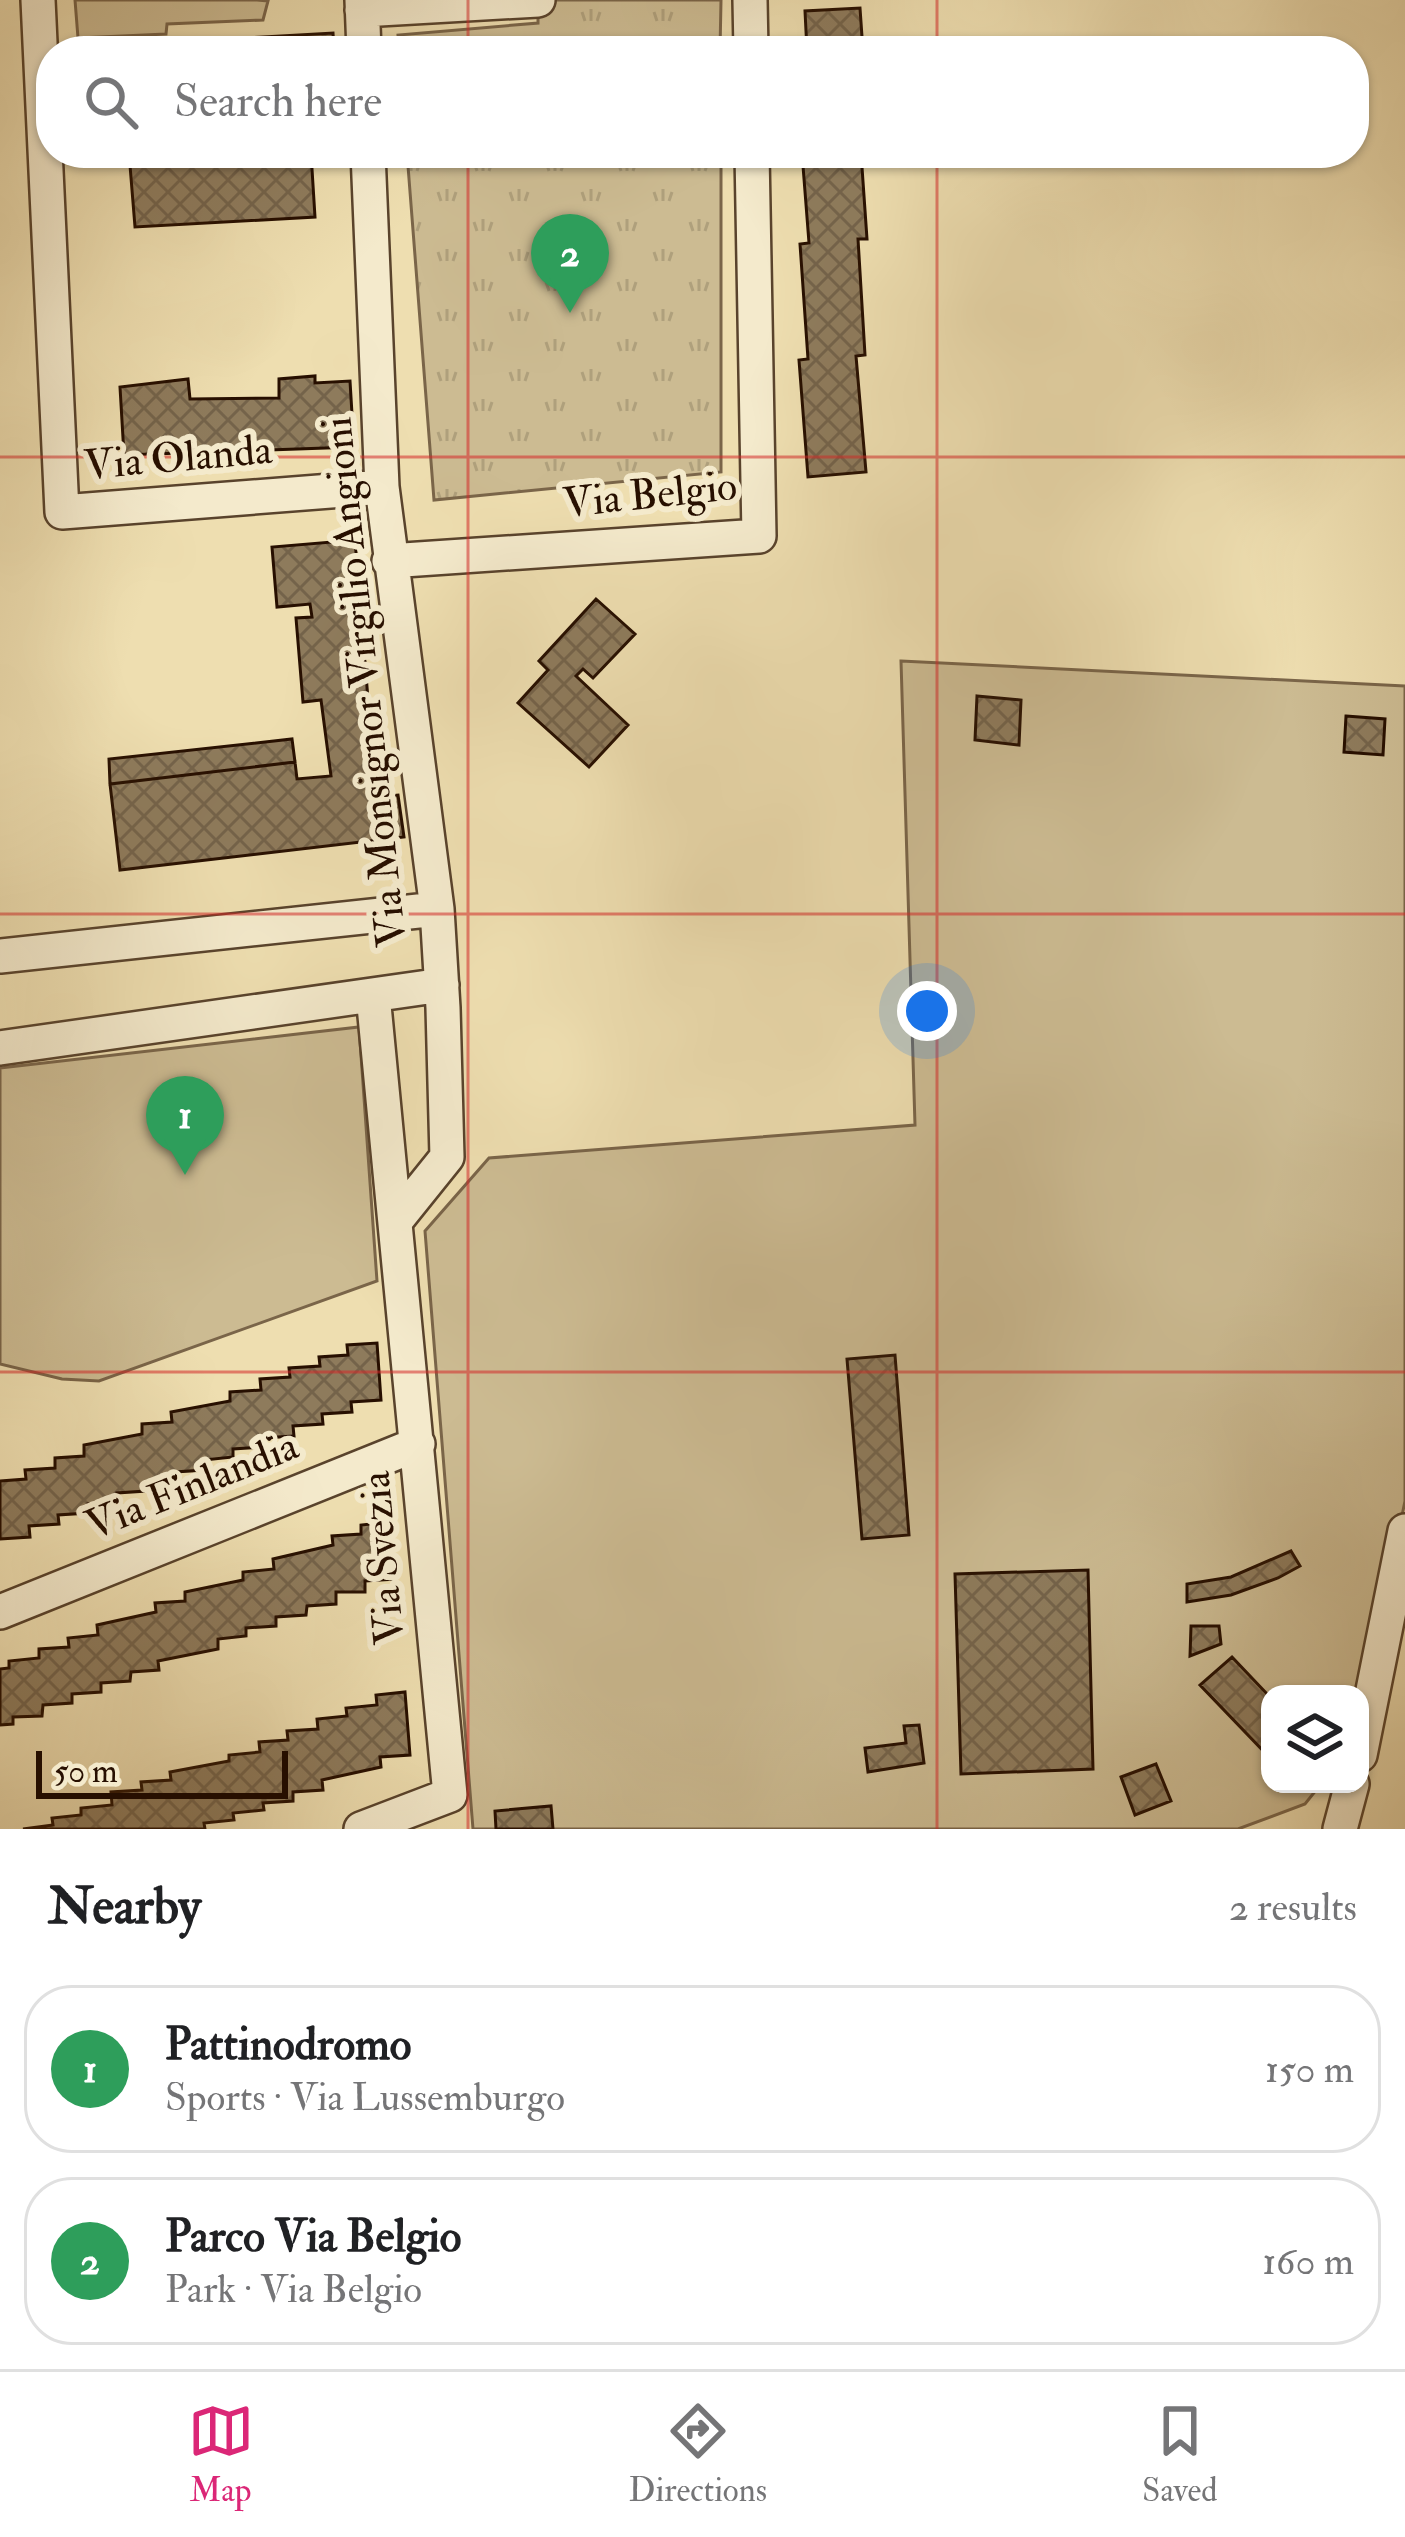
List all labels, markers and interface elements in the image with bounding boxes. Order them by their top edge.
search box [36,36,1369,168]
icon: search [78,69,144,135]
text: Search here [174,74,382,130]
pin: 2 [531,214,609,313]
street label: Via Monsignor Virgilio Angioni [311,414,419,950]
street label: Via Olanda [82,424,275,492]
street label: Via Belgio [560,460,740,530]
your location [897,981,957,1041]
pin: 1 [146,1076,224,1175]
street label: Via Finlandia [78,1420,306,1552]
street label: Via Svezia [349,1468,416,1647]
map controls [1261,1685,1369,1793]
button: layers [1261,1685,1369,1793]
scale bar [36,1745,288,1798]
text: 50 m [54,1751,118,1792]
text: Nearby [48,1875,201,1939]
text: 2 results [1229,1883,1357,1932]
text: Pattinodromo [165,2017,411,2073]
text: 1 [83,2045,97,2094]
text: 150 m [1265,2045,1354,2094]
text: Sports · Via Lussemburgo [165,2073,565,2122]
text: Parco Via Belgio [165,2209,461,2265]
text: 2 [80,2237,100,2286]
text: 160 m [1262,2237,1354,2286]
text: Park · Via Belgio [165,2265,422,2314]
tab: Map [188,2398,254,2511]
tab: Directions [629,2398,767,2511]
tab: Saved [1142,2398,1217,2511]

